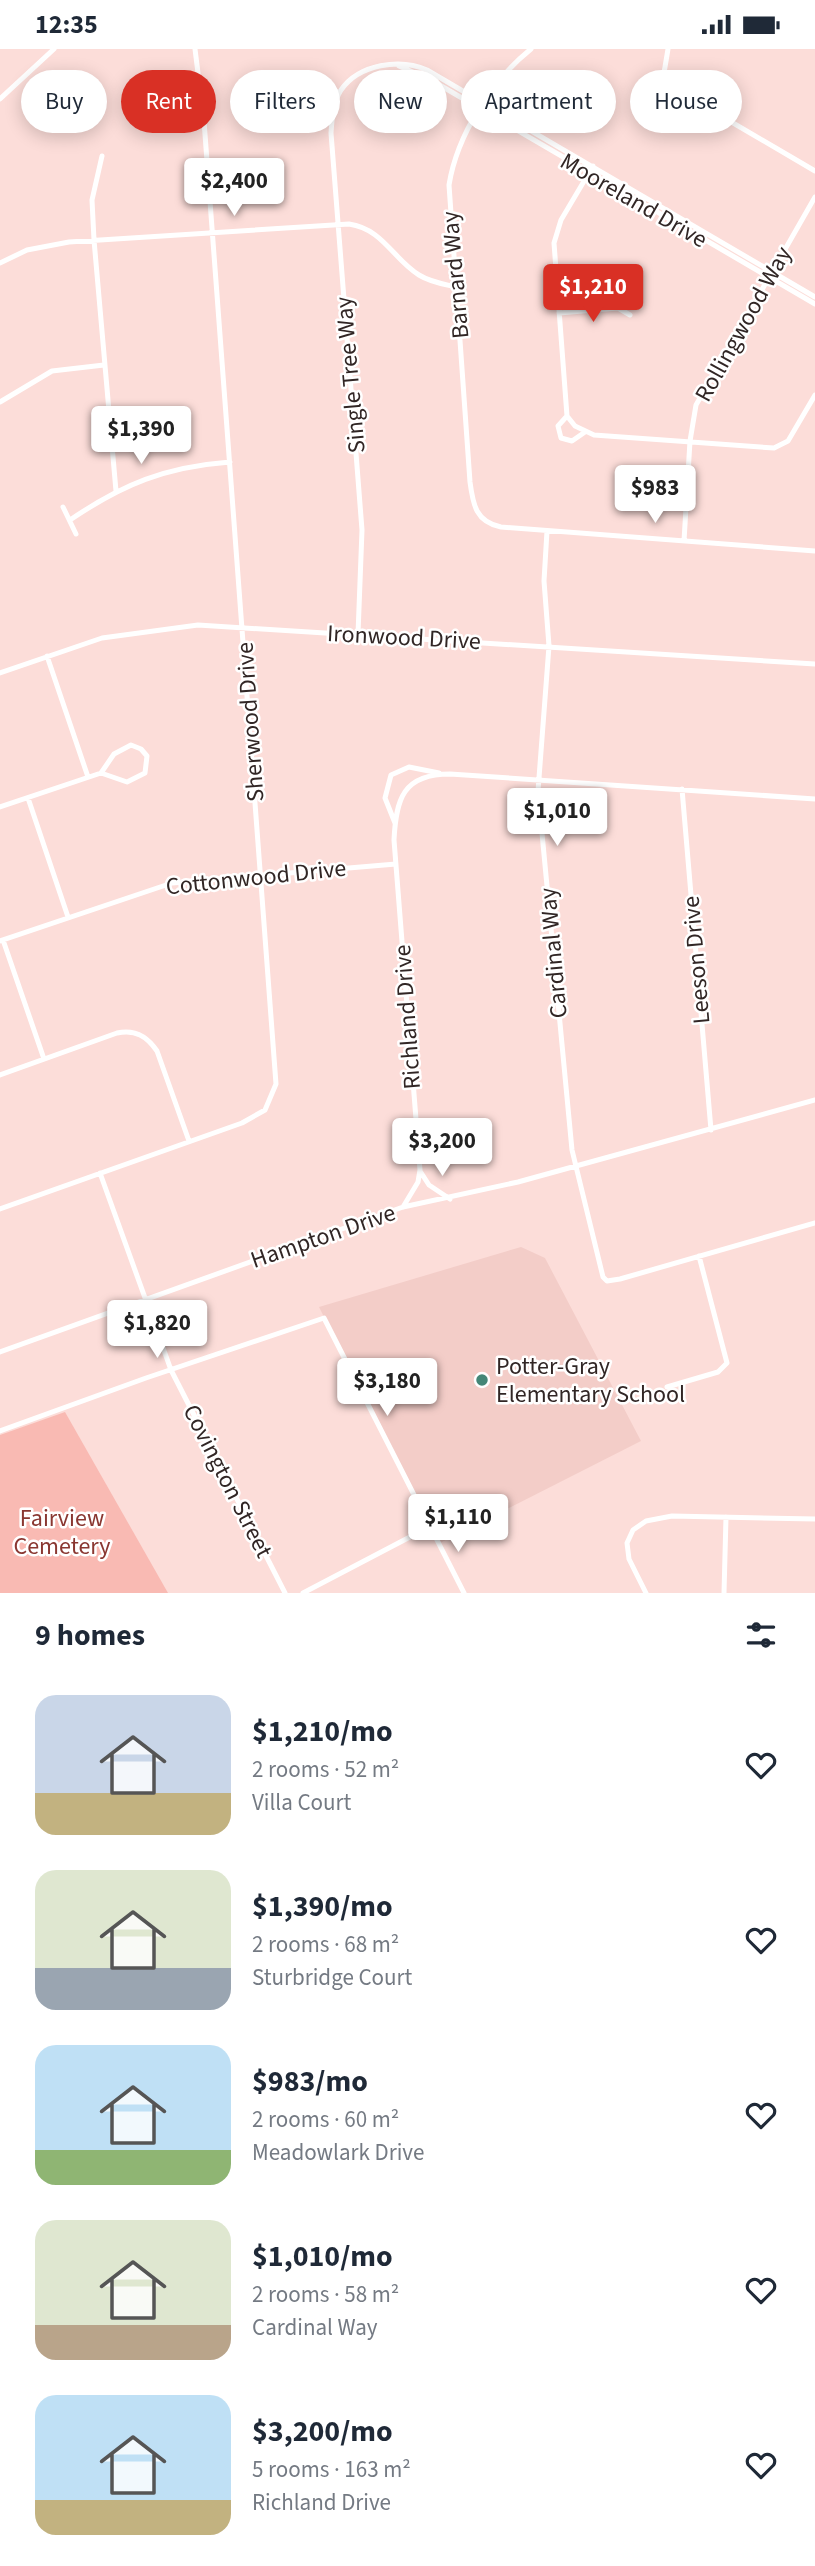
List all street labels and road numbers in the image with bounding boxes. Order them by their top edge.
street label: Mooreland Drive [554,144,714,257]
street label: Barnard Way [432,210,478,340]
street label: Rollingwood Way [686,240,801,408]
street label: Single Tree Way [326,295,375,455]
street label: Ironwood Drive [326,616,482,659]
street label: Sherwood Drive [227,641,274,803]
street label: Cottonwood Drive [164,851,348,904]
street label: Cardinal Way [530,886,577,1020]
street label: Leeson Drive [673,895,720,1025]
street label: Richland Drive [385,943,430,1091]
street label: Hampton Drive [246,1195,400,1278]
street label: Covington Street [174,1399,281,1564]

